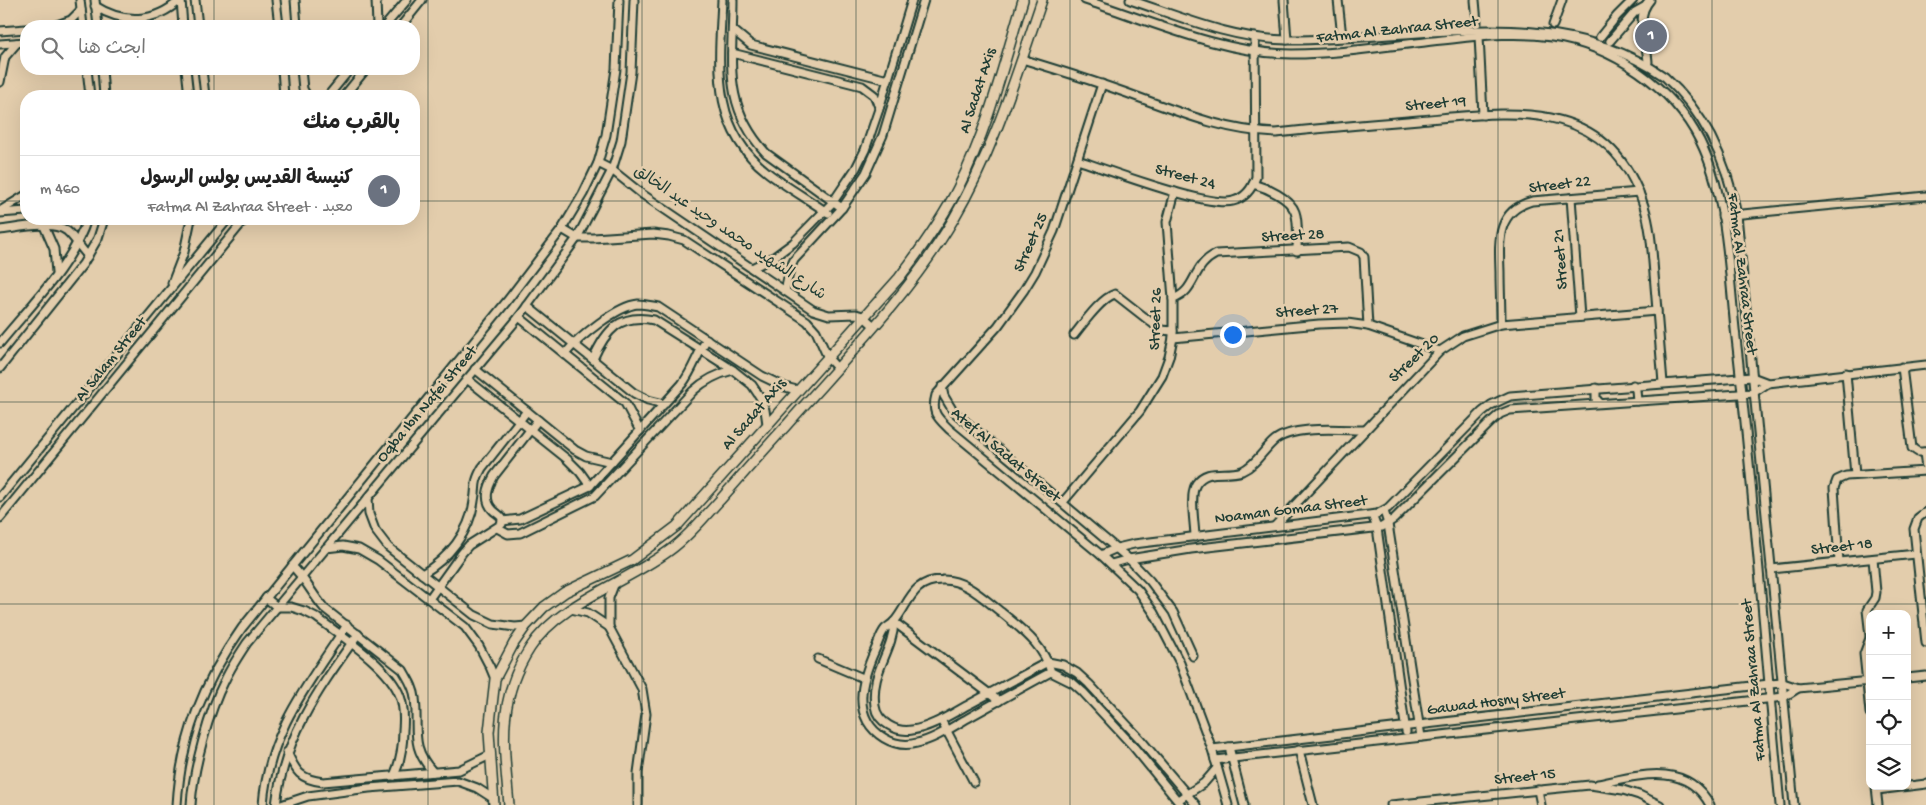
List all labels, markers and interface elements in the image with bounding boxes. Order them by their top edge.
street label: Fatma Al Zahraa Street [1314,13,1480,49]
pin: 1 [1635,17,1667,55]
search box [20,20,420,75]
icon: search [38,34,66,62]
text: ابحث هنا [78,38,146,61]
street label: Al Sadat Axis [956,45,1002,136]
street label: Street 19 [1405,93,1467,117]
text: بالقرب منك [303,112,400,137]
street label: Street 24 [1153,161,1218,195]
street label: شارع الشهيد محمد وحيد عبد الخالق [629,162,829,306]
text: كنيسة القديس بولس الرسول [140,168,353,191]
street label: Street 22 [1528,173,1592,199]
text: 460 m [40,181,80,200]
text: 1 [381,181,387,200]
street label: Fatma Al Zahraa Street [1722,191,1760,357]
text: معبد · Fatma Al Zahraa Street [148,199,353,218]
street label: Street 25 [1011,210,1053,276]
street label: Street 28 [1261,226,1325,248]
street label: Street 21 [1550,228,1574,290]
street label: Street 26 [1146,287,1168,351]
street label: Street 27 [1275,300,1340,324]
street label: Al Salam Street [72,313,153,406]
your location [1220,322,1246,348]
street label: Street 20 [1386,330,1444,388]
street label: Oqba Ibn Nafei Street [374,342,483,467]
street label: Al Sadat Axis [719,374,792,455]
street label: Atef Al Sadat Street [946,405,1065,508]
street label: Noaman Gomaa Street [1214,492,1370,530]
street label: Street 18 [1810,535,1874,561]
street label: Fatma Al Zahraa Street [1738,597,1772,763]
map controls [1866,610,1911,790]
button: + [1866,610,1911,655]
button: − [1866,655,1911,700]
street label: Gawad Hosny Street [1426,685,1567,721]
button: locate [1866,700,1911,745]
button: layers [1866,745,1911,790]
street label: Street 15 [1494,765,1556,791]

